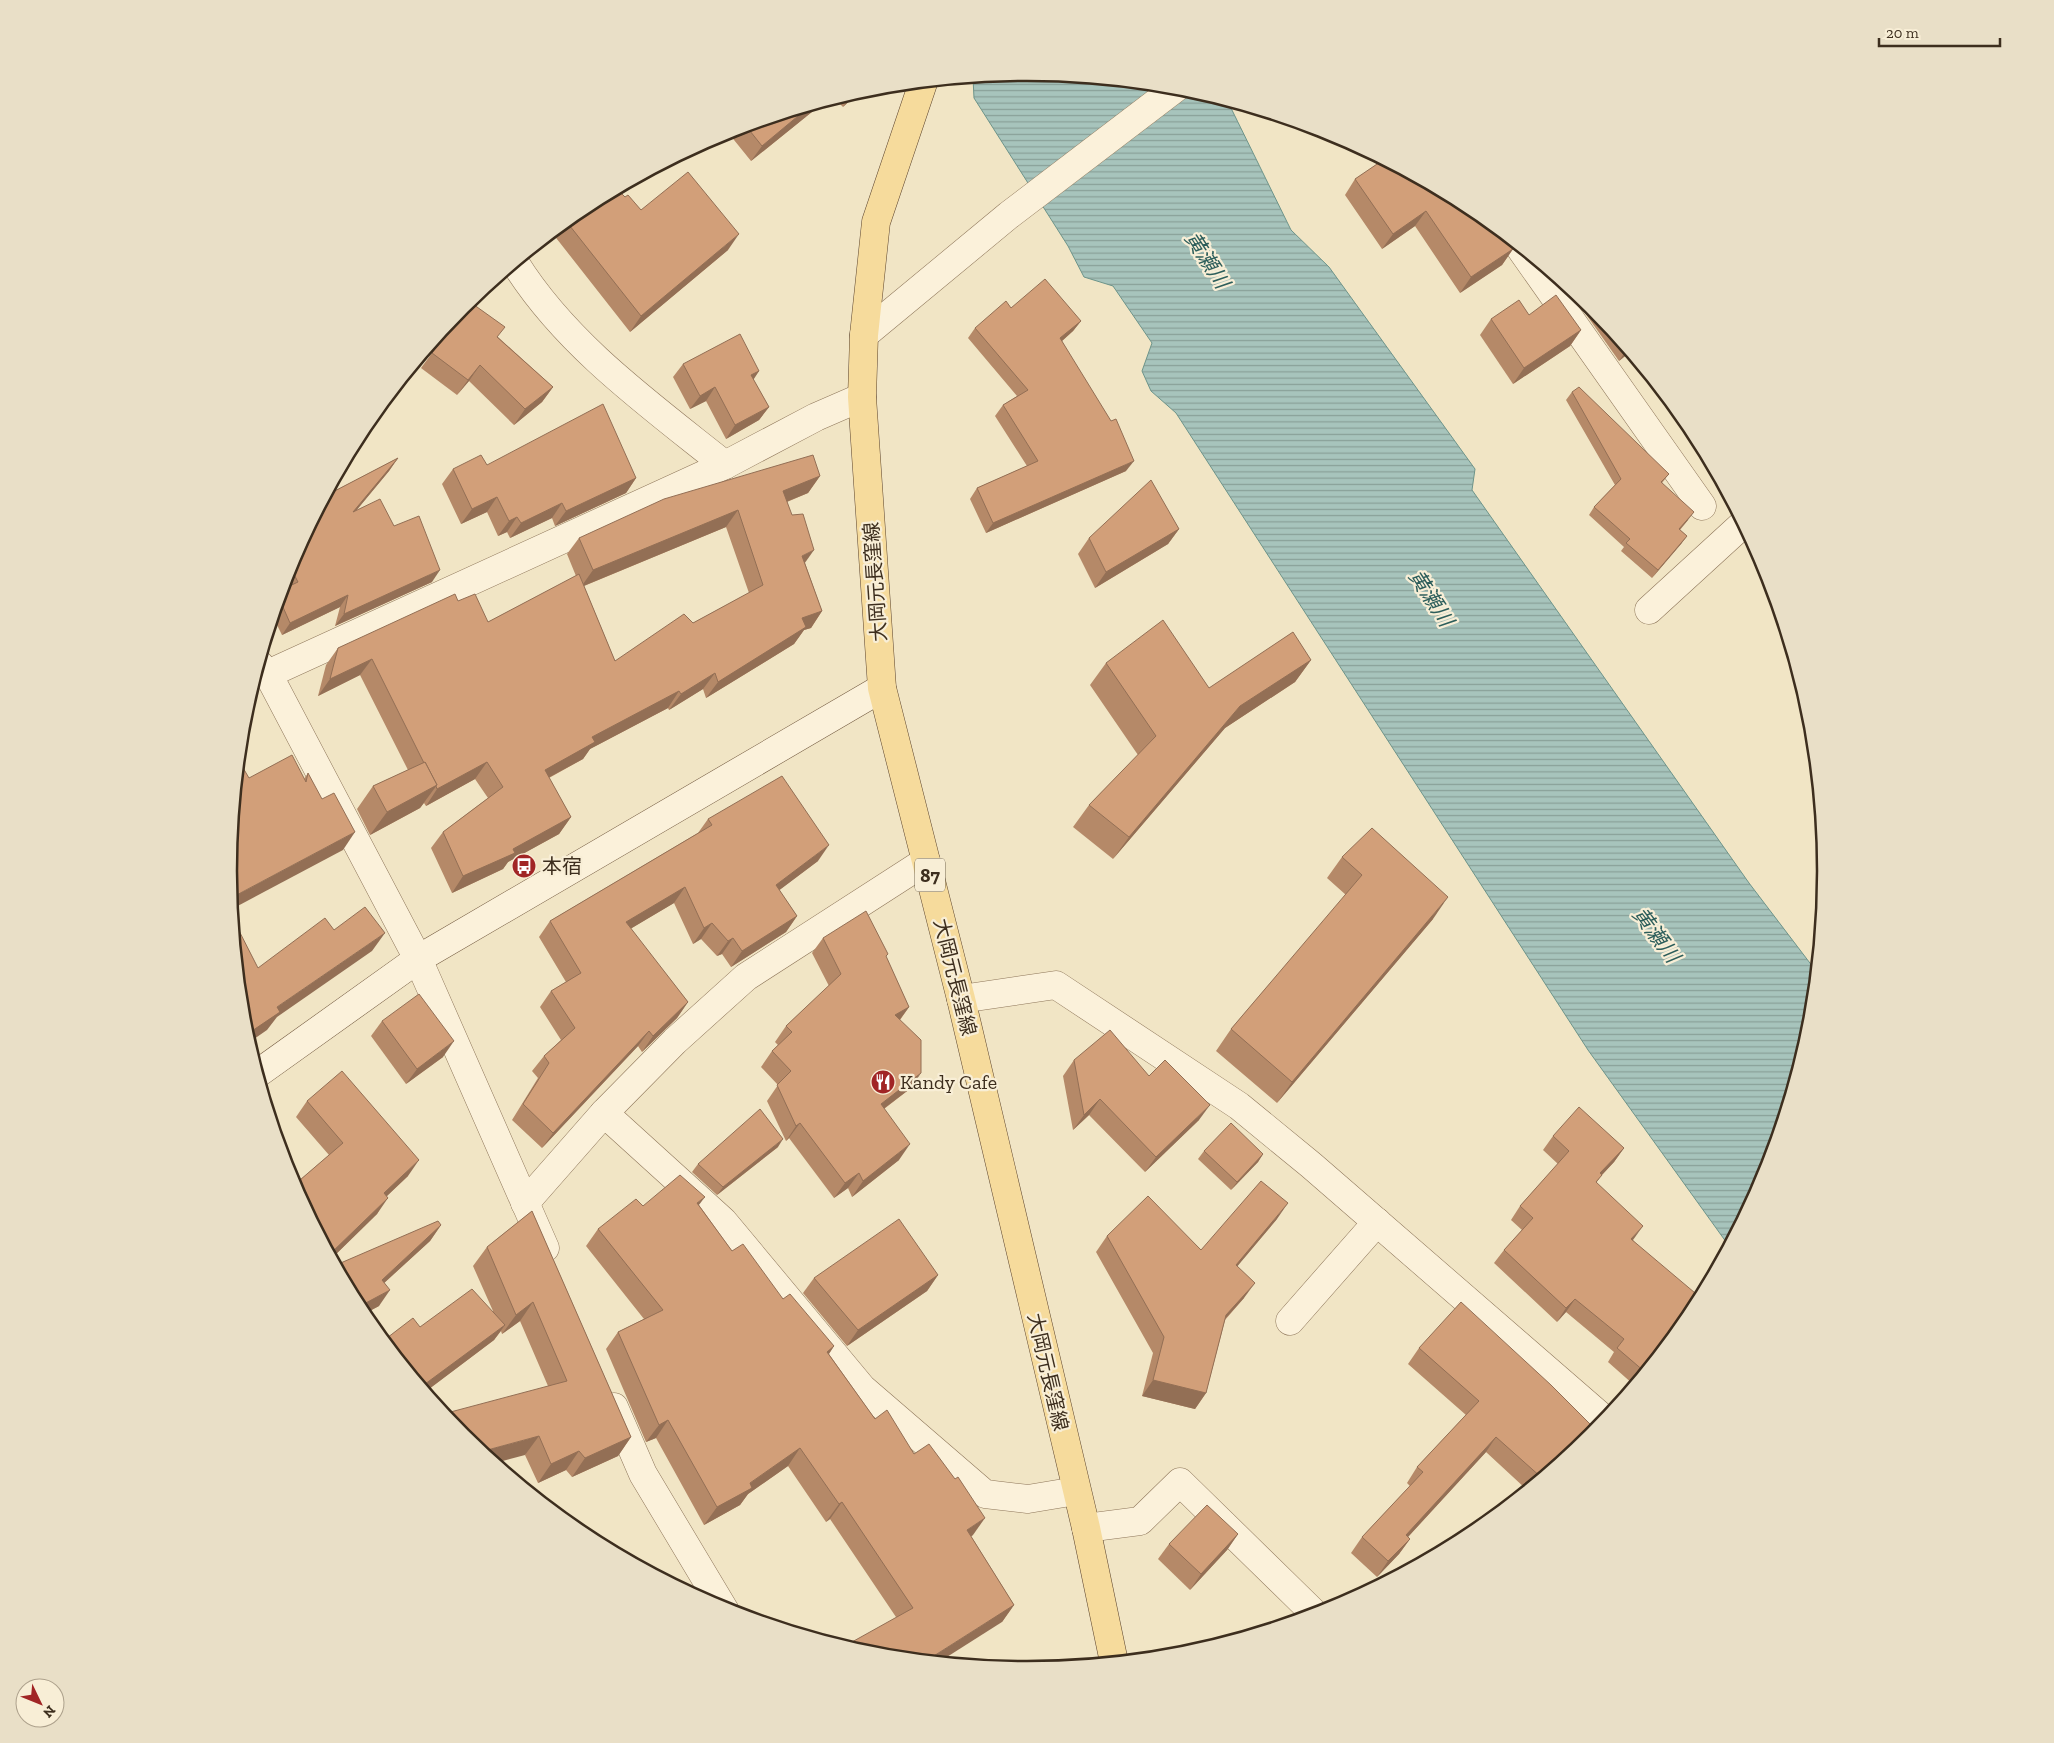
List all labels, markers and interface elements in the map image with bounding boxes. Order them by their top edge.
scale bar [1879,15,2000,47]
text: 20 m [1886,24,1919,42]
water label: 黄瀬川 [1180,227,1236,295]
street label: 大岡元長窪線 [859,521,891,643]
water label: 黄瀬川 [1404,565,1460,633]
bus stop icon: 本宿 [511,853,537,879]
place label: 本宿 [542,854,582,878]
road number: 87 [915,858,945,892]
water label: 黄瀬川 [1627,902,1687,969]
street label: 大岡元長窪線 [929,916,981,1038]
restaurant icon: Kandy Cafe [870,1069,896,1095]
place label: Kandy Cafe [900,1070,997,1094]
street label: 大岡元長窪線 [1023,1311,1073,1433]
north arrow [15,1678,65,1728]
text: N [39,1702,59,1721]

